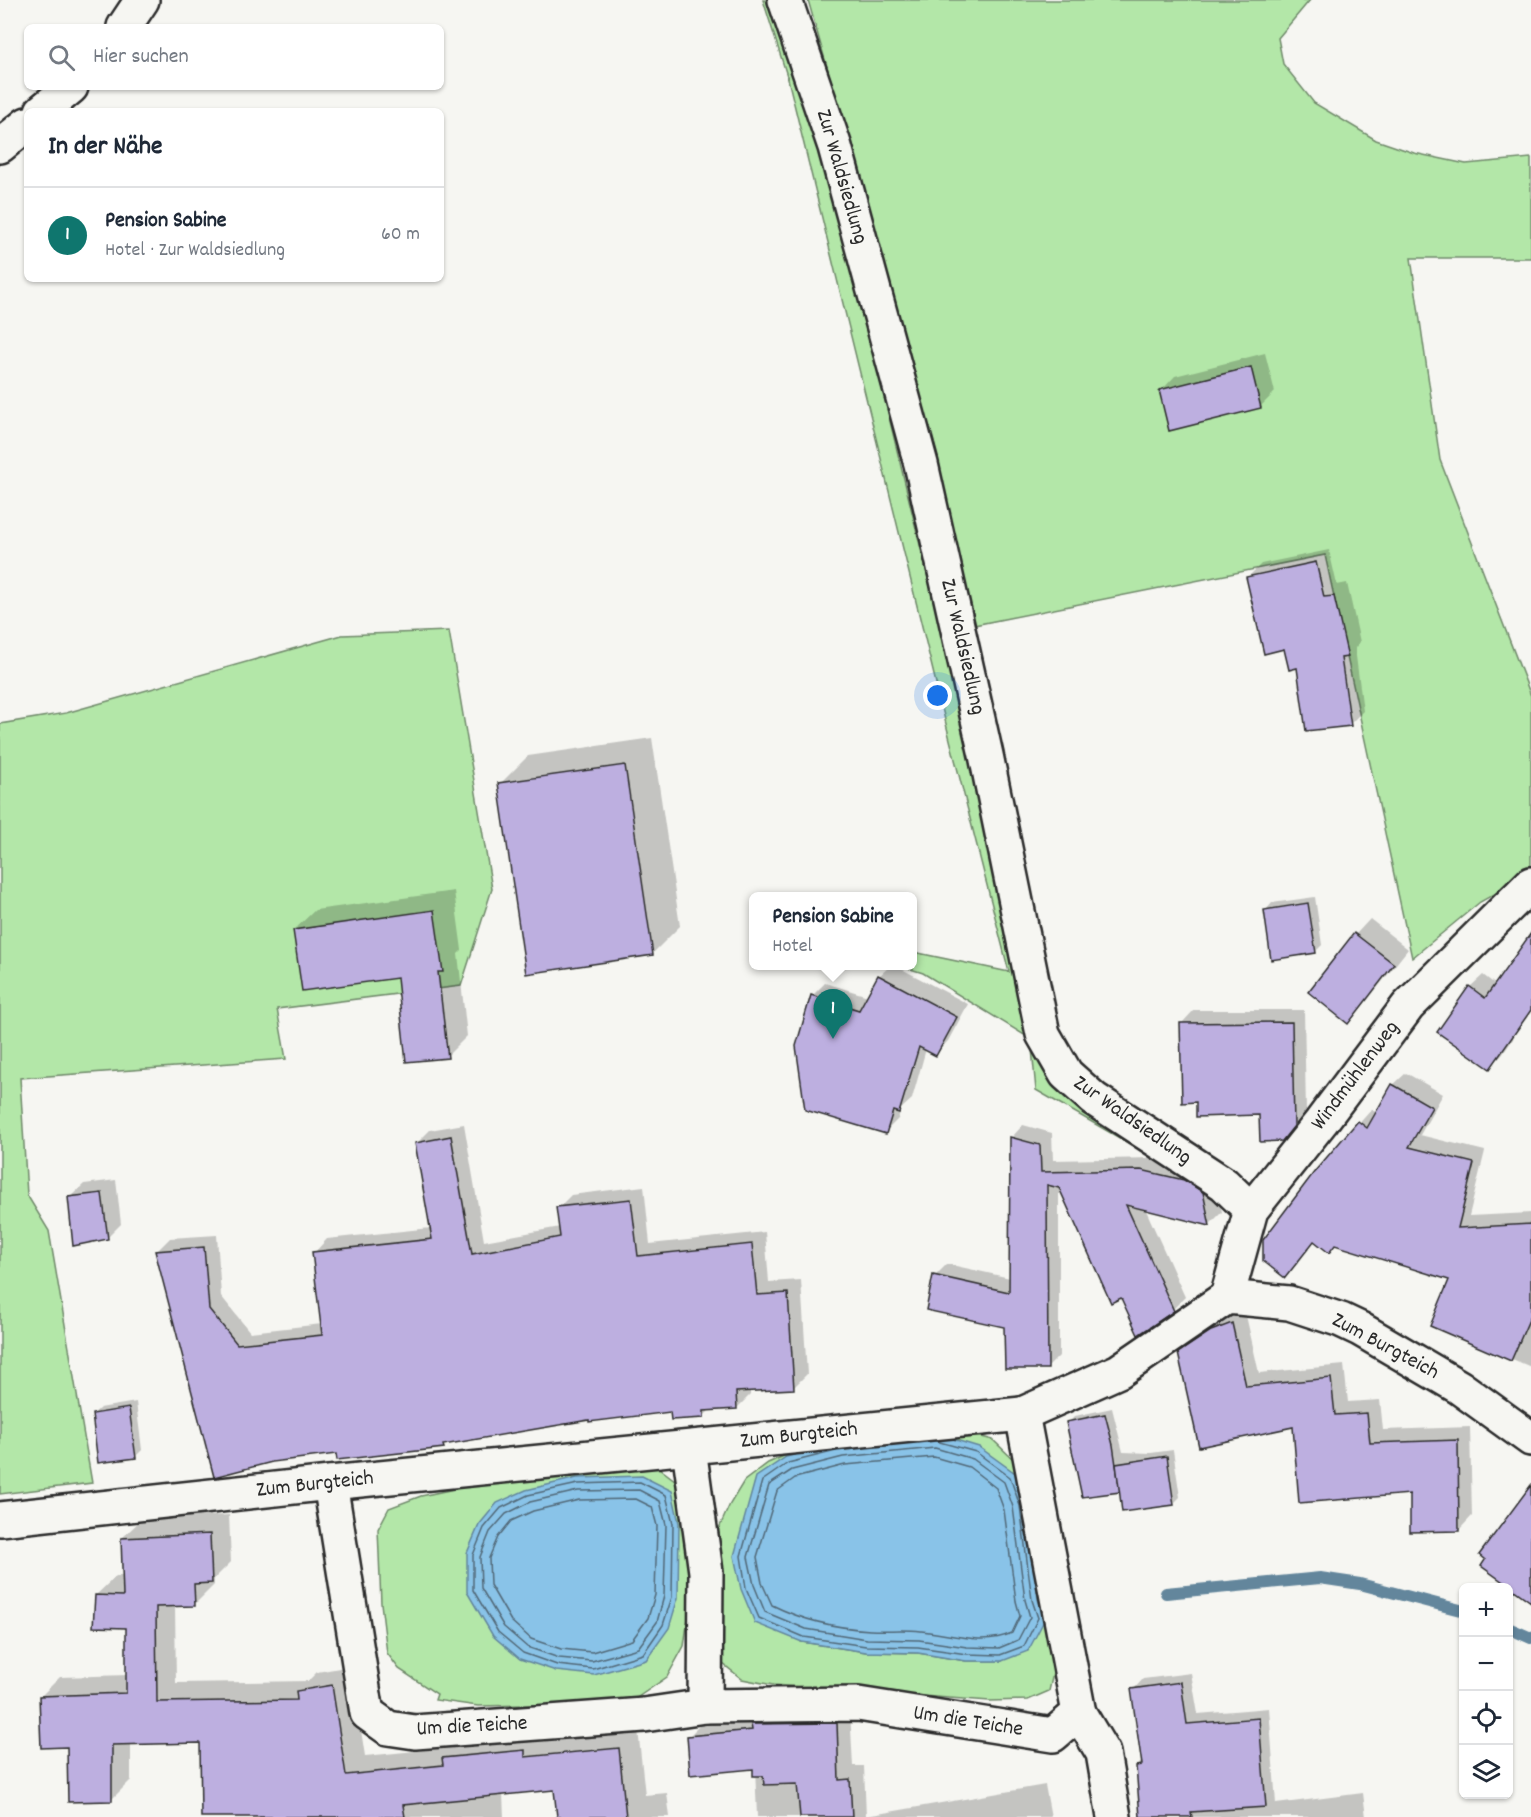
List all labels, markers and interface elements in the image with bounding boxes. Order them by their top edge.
search box [24,24,444,90]
icon: search [45,41,78,74]
text: Hier suchen [93,42,189,73]
street label: Zur Waldsiedlung [807,106,875,248]
text: In der Nähe [48,129,162,166]
text: Pension Sabine [105,206,227,237]
text: 1 [65,221,70,249]
text: 60 m [381,221,420,249]
text: Hotel · Zur Waldsiedlung [105,237,285,265]
street label: Zur Waldsiedlung [931,576,993,718]
your location [923,681,952,710]
popup [749,892,917,970]
text: Pension Sabine [772,902,894,933]
text: Hotel [772,933,812,961]
pin: 1 [814,990,852,1039]
street label: Windmühlenweg [1304,1015,1408,1137]
street label: Zur Waldsiedlung [1066,1069,1198,1173]
street label: Zum Burgteich [1326,1306,1444,1388]
street label: Zum Burgteich [739,1414,859,1458]
street label: Zum Burgteich [255,1463,375,1507]
map controls [1459,1583,1513,1799]
button: + [1459,1583,1513,1637]
button: − [1459,1637,1513,1691]
button: locate [1459,1691,1513,1745]
street label: Um die Teiche [911,1698,1025,1746]
street label: Um die Teiche [416,1709,528,1745]
button: layers [1459,1745,1513,1799]

